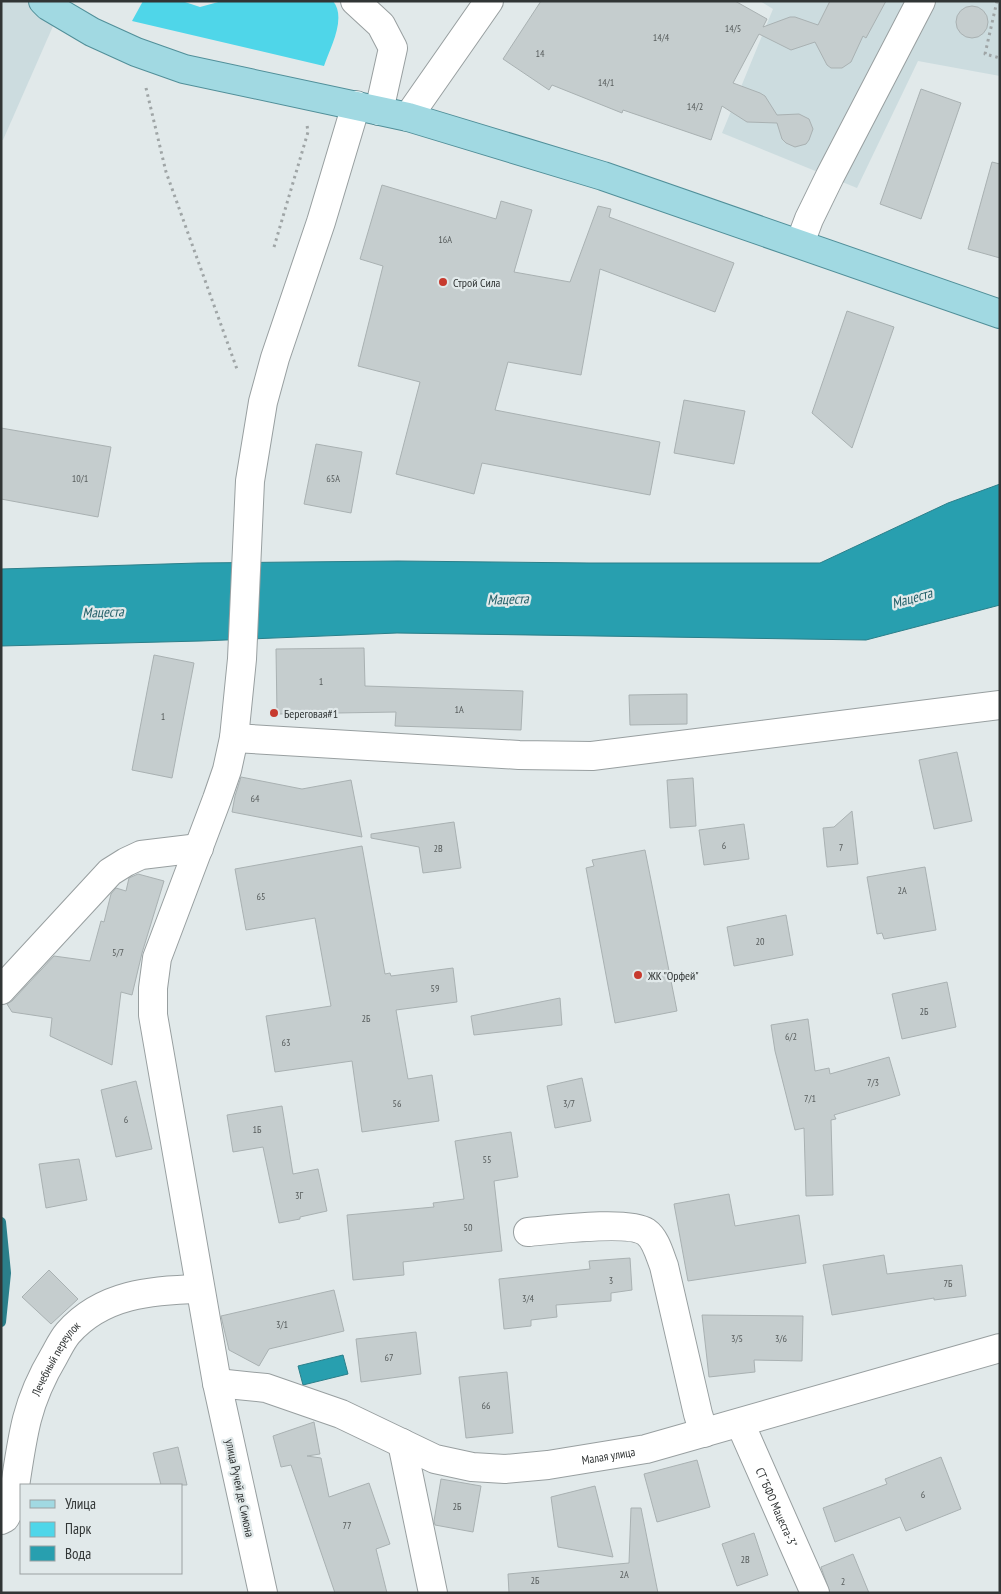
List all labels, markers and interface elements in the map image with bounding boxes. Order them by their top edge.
house number: 14/5 [725,22,741,35]
house number: 14/4 [653,31,670,44]
house number: 14 [536,47,545,60]
house number: 14/1 [598,76,614,89]
house number: 14/2 [687,100,703,113]
house number: 16А [438,233,452,246]
place label: Строй Сила [453,275,501,290]
marker: Строй Сила [437,276,449,288]
house number: 10/1 [72,472,88,485]
house number: 65А [326,472,340,485]
water label: Мацеста [890,583,936,612]
water label: Мацеста [487,589,530,609]
water label: Мацеста [82,602,125,622]
house number: 1 [319,675,323,688]
house number: 1А [454,703,464,716]
place label: Береговая#1 [284,706,338,721]
marker: Береговая#1 [268,707,280,719]
house number: 1 [161,710,165,723]
house number: 64 [251,792,260,805]
house number: 6 [722,839,727,852]
house number: 7 [839,841,843,854]
house number: 2В [433,842,443,855]
house number: 2А [897,884,907,897]
house number: 65 [257,890,266,903]
house number: 20 [756,935,765,948]
house number: 5/7 [112,946,124,959]
place label: ЖК "Орфей" [647,968,699,983]
marker: ЖК "Орфей" [632,969,644,981]
house number: 59 [431,982,440,995]
house number: 2Б [920,1005,929,1018]
house number: 2Б [362,1012,371,1025]
house number: 6/2 [785,1030,797,1043]
house number: 63 [282,1036,291,1049]
house number: 7/3 [867,1076,879,1089]
house number: 7/1 [804,1092,816,1105]
house number: 56 [393,1097,402,1110]
house number: 3/7 [563,1097,575,1110]
house number: 6 [124,1113,129,1126]
house number: 1Б [253,1123,262,1136]
house number: 55 [483,1153,492,1166]
house number: 3Г [295,1189,303,1202]
house number: 50 [464,1221,473,1234]
house number: 3 [609,1274,613,1287]
house number: 7Б [944,1277,953,1290]
house number: 3/4 [522,1292,534,1305]
street label: Лечебный переулок [27,1317,83,1399]
house number: 3/1 [276,1318,288,1331]
house number: 3/5 [731,1332,743,1345]
house number: 3/6 [775,1332,787,1345]
house number: 67 [385,1351,394,1364]
house number: 66 [482,1399,491,1412]
street label: улица Ручей де Симона [222,1438,258,1538]
street label: Малая улица [580,1443,636,1467]
street label: СТ "БФО Мацеста-3" [753,1465,801,1549]
legend [20,1484,182,1574]
house number: 6 [921,1488,926,1501]
text: Улица [65,1494,96,1513]
house number: 2Б [453,1500,462,1513]
text: Парк [65,1519,91,1538]
house number: 77 [343,1519,352,1532]
text: Вода [65,1544,91,1563]
house number: 2В [740,1553,750,1566]
house number: 2А [619,1568,629,1581]
house number: 2Б [531,1574,540,1587]
house number: 2 [841,1575,845,1588]

